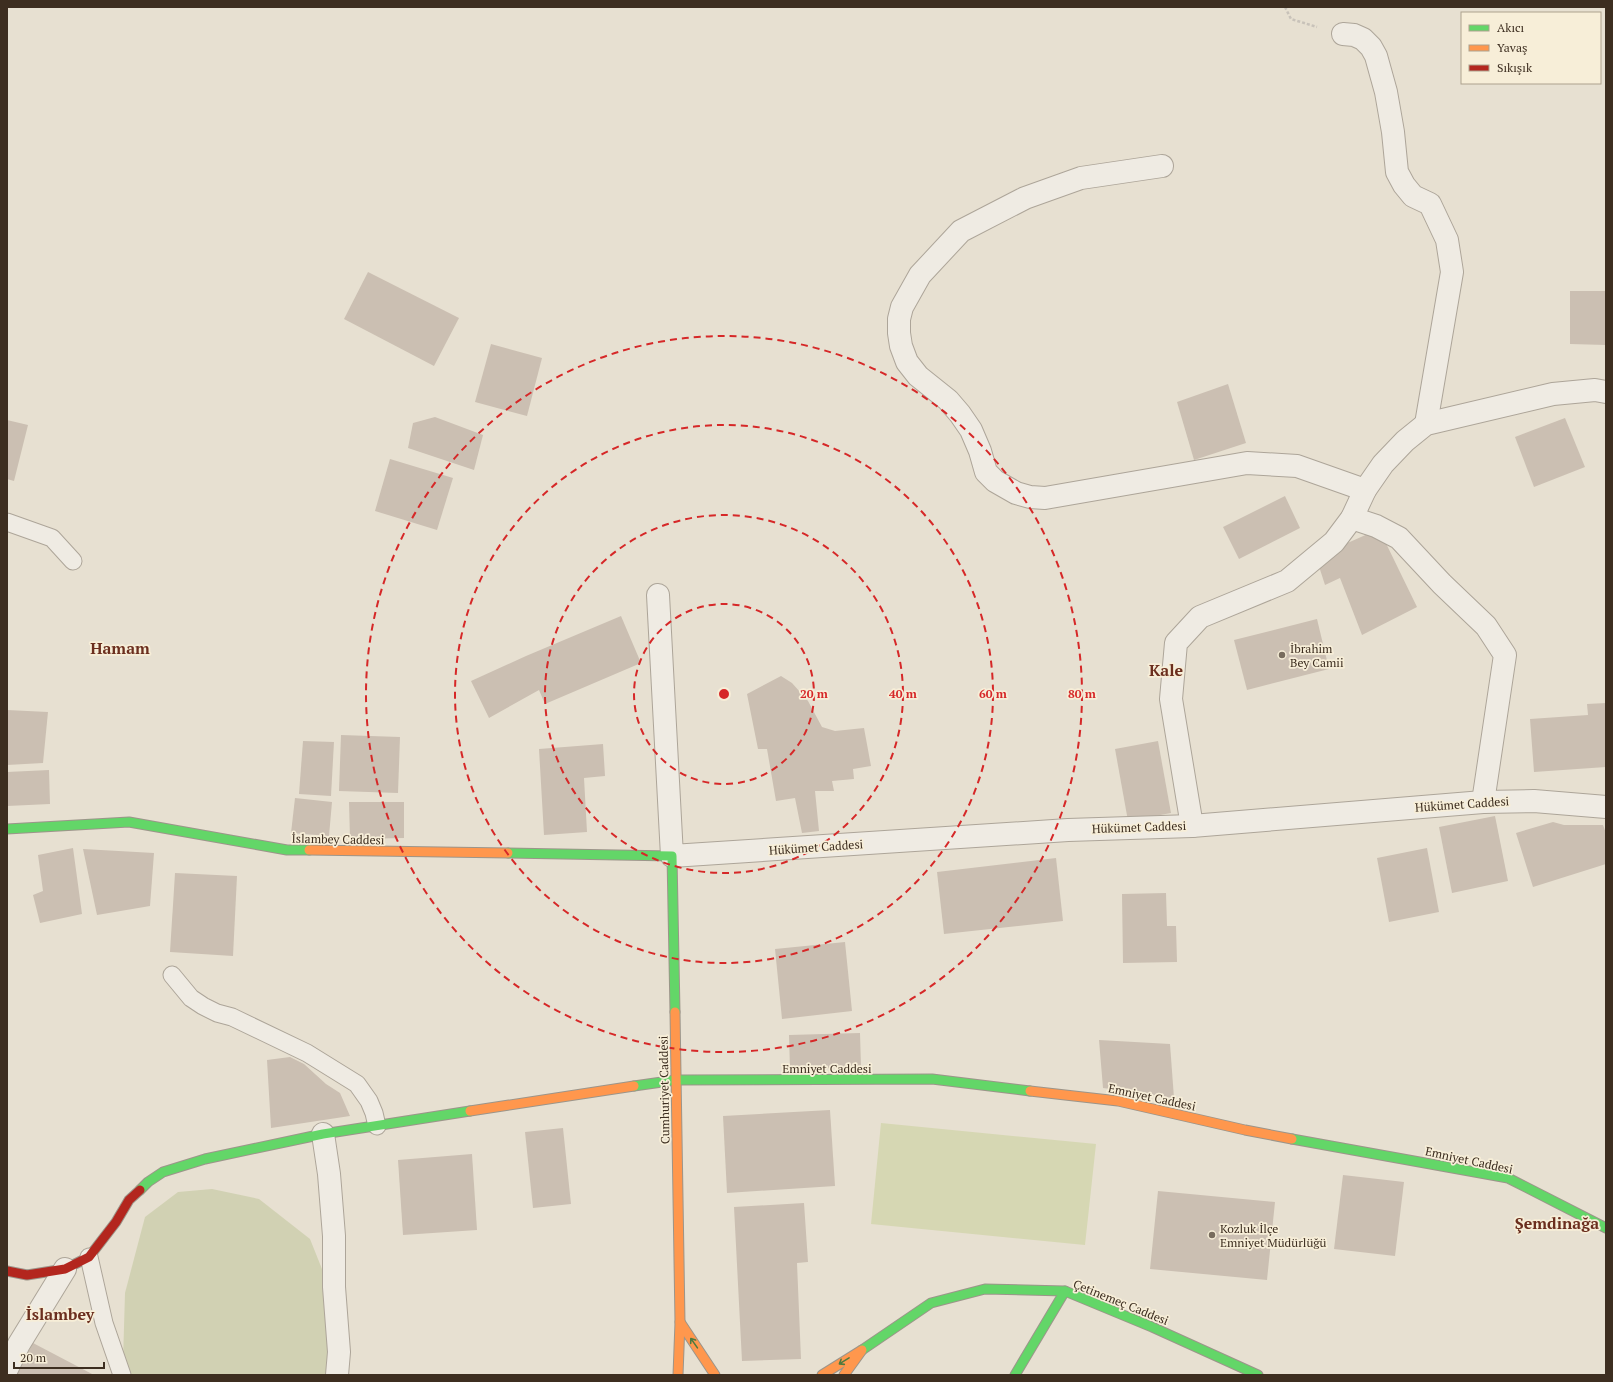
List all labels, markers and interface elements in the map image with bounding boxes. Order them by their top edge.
legend [1461,12,1601,84]
text: Akıcı [1497,20,1525,35]
text: Yavaş [1497,40,1527,55]
text: Sıkışık [1497,60,1533,75]
district label: Hamam [90,637,150,659]
place label: İbrahim Bey Camii [1290,641,1344,670]
marker: İbrahim Bey Camii [1277,650,1287,660]
district label: Kale [1149,659,1183,681]
text: 20 m [800,686,828,701]
text: 40 m [889,686,917,701]
text: 60 m [979,686,1007,701]
text: 80 m [1068,686,1096,701]
centre of rings [717,687,731,701]
street label: Hükümet Caddesi [1414,793,1510,815]
street label: Hükümet Caddesi [1092,818,1187,836]
street label: İslambey Caddesi [292,831,385,847]
street label: Hükümet Caddesi [768,836,864,858]
street label: Cumhuriyet Caddesi [656,1035,672,1144]
street label: Emniyet Caddesi [782,1061,872,1076]
street label: Emniyet Caddesi [1107,1080,1198,1114]
street label: Emniyet Caddesi [1424,1143,1515,1177]
district label: Şemdinağa [1515,1212,1599,1234]
place label: Kozluk İlçe Emniyet Müdürlüğü [1220,1221,1327,1250]
marker: Kozluk İlçe Emniyet Müdürlüğü [1207,1230,1217,1240]
street label: Çetinemeç Caddesi [1071,1276,1171,1328]
district label: İslambey [26,1303,95,1325]
one-way arrow [690,1337,698,1348]
scale bar [14,1344,104,1370]
text: 20 m [20,1350,47,1365]
one-way arrow [838,1358,850,1366]

